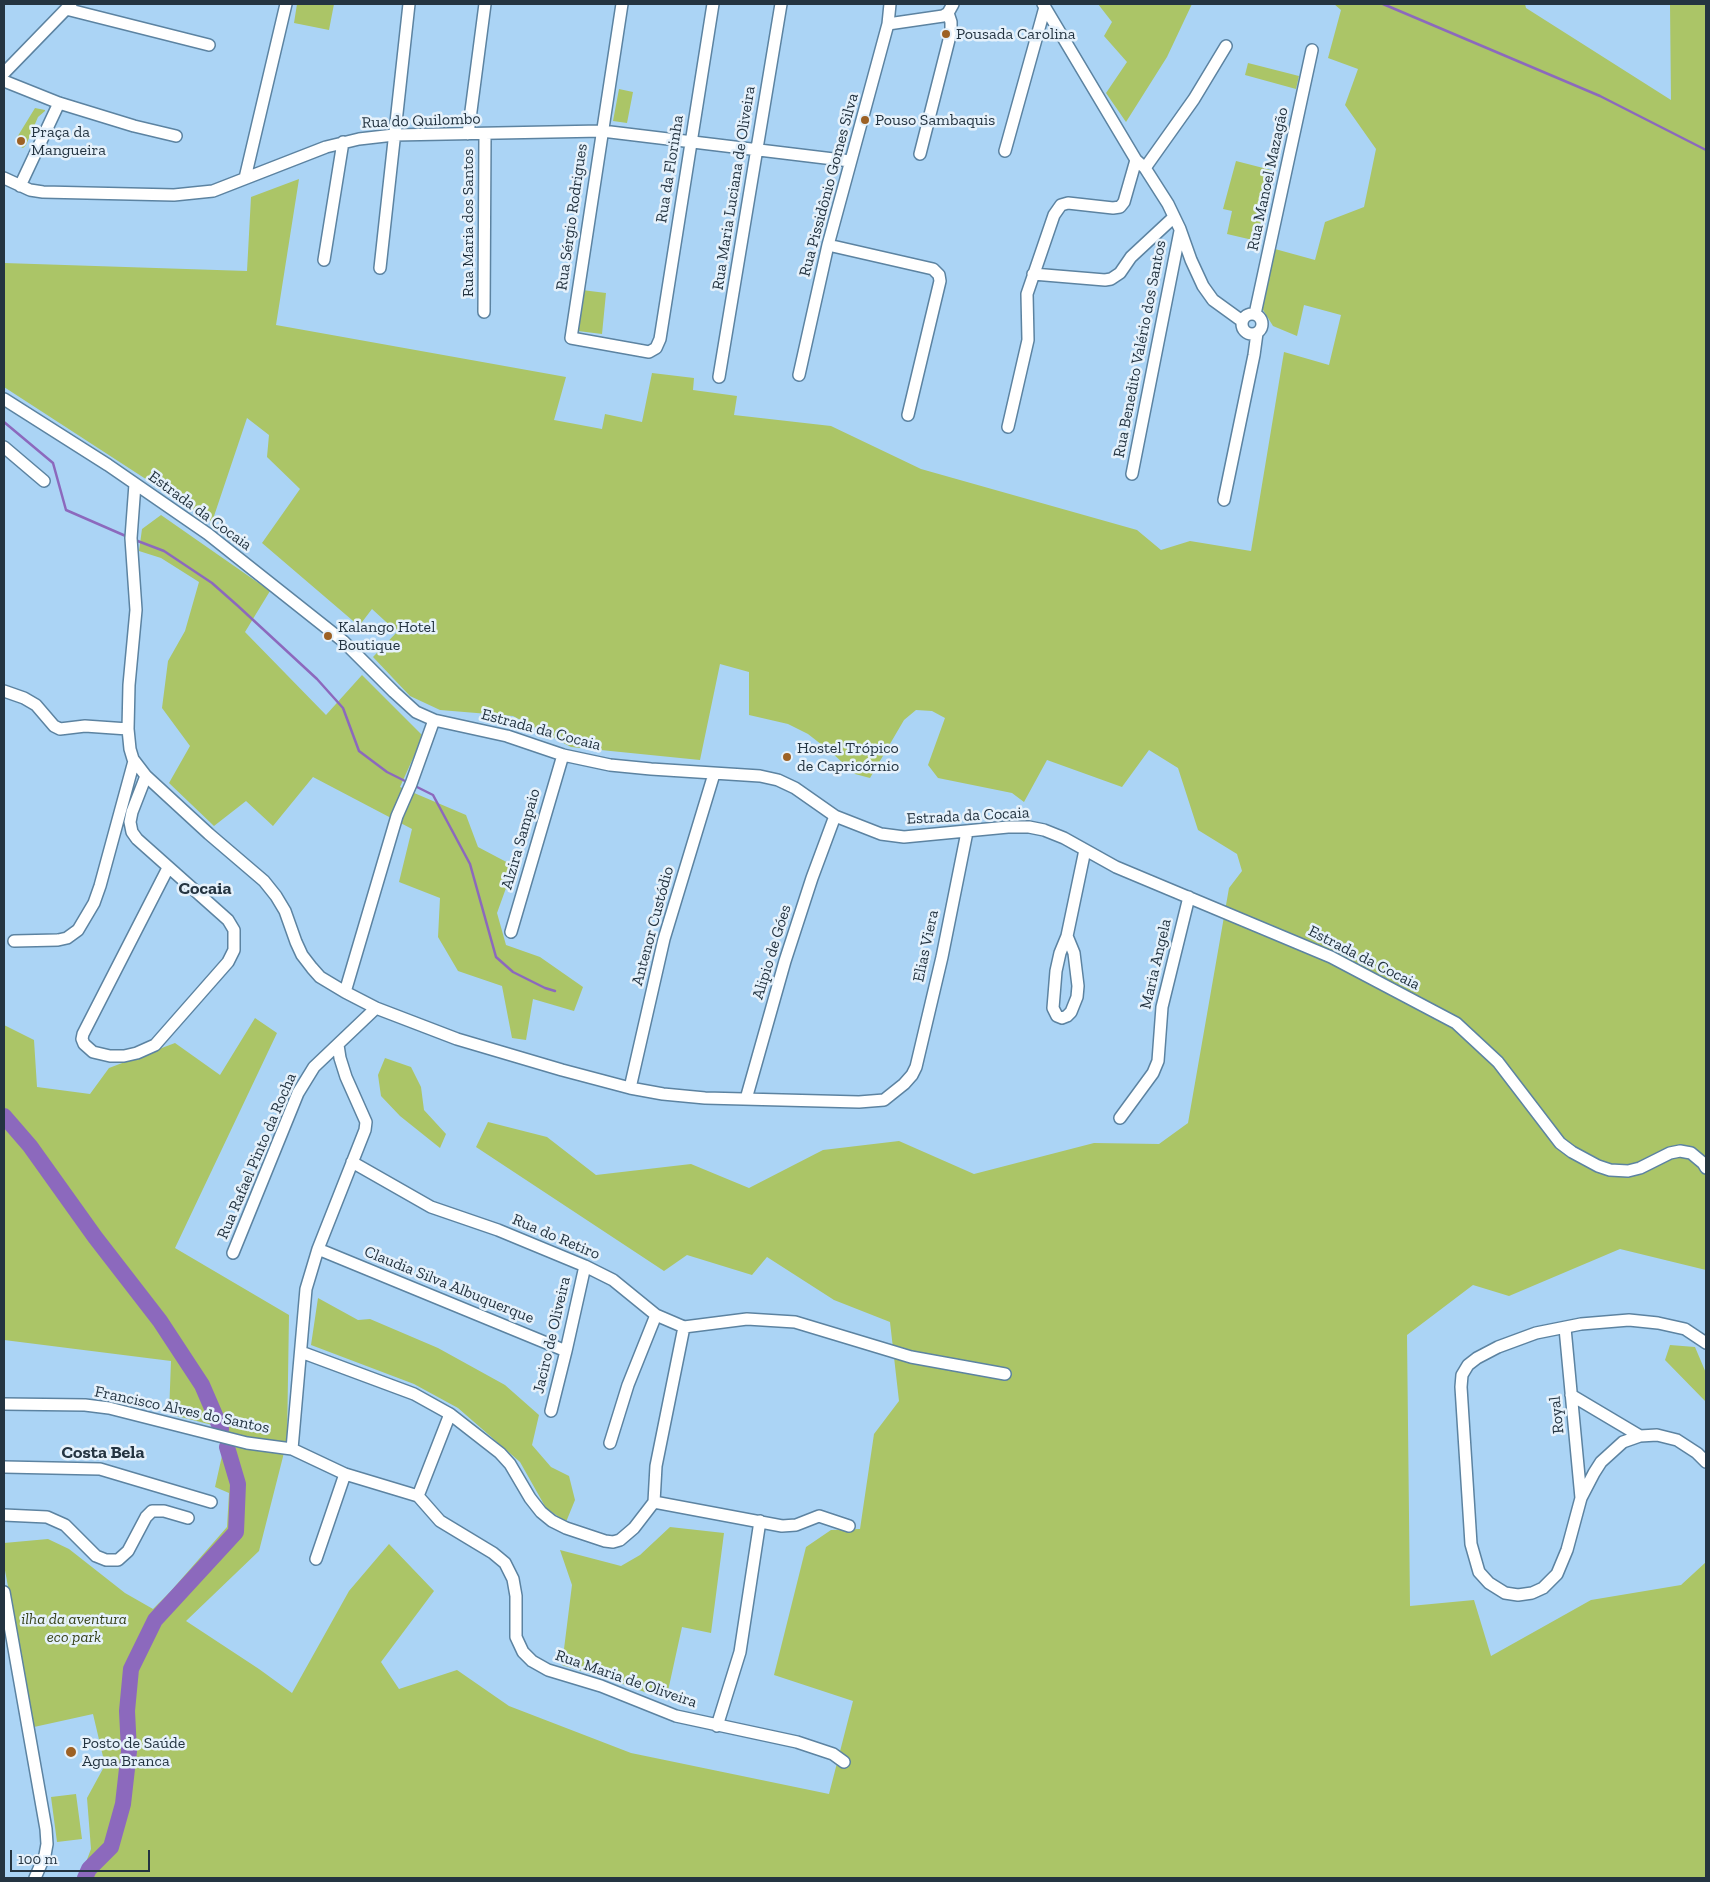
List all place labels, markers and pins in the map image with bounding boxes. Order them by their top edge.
place label: Pousada Carolina [956,24,1076,44]
marker: Pousada Carolina [940,28,952,40]
place label: Pouso Sambaquis [875,110,995,130]
marker: Pouso Sambaquis [859,114,871,126]
place label: Praça da Mangueira [31,122,106,160]
marker: Praça da Mangueira [15,135,27,147]
place label: Kalango Hotel Boutique [338,617,435,655]
marker: Kalango Hotel Boutique [322,630,334,642]
place label: Hostel Trópico de Capricórnio [797,738,899,776]
marker: Hostel Trópico de Capricórnio [781,751,793,763]
place label: Posto de Saúde Agua Branca [82,1733,185,1771]
marker: Posto de Saúde Agua Branca [64,1745,78,1759]

